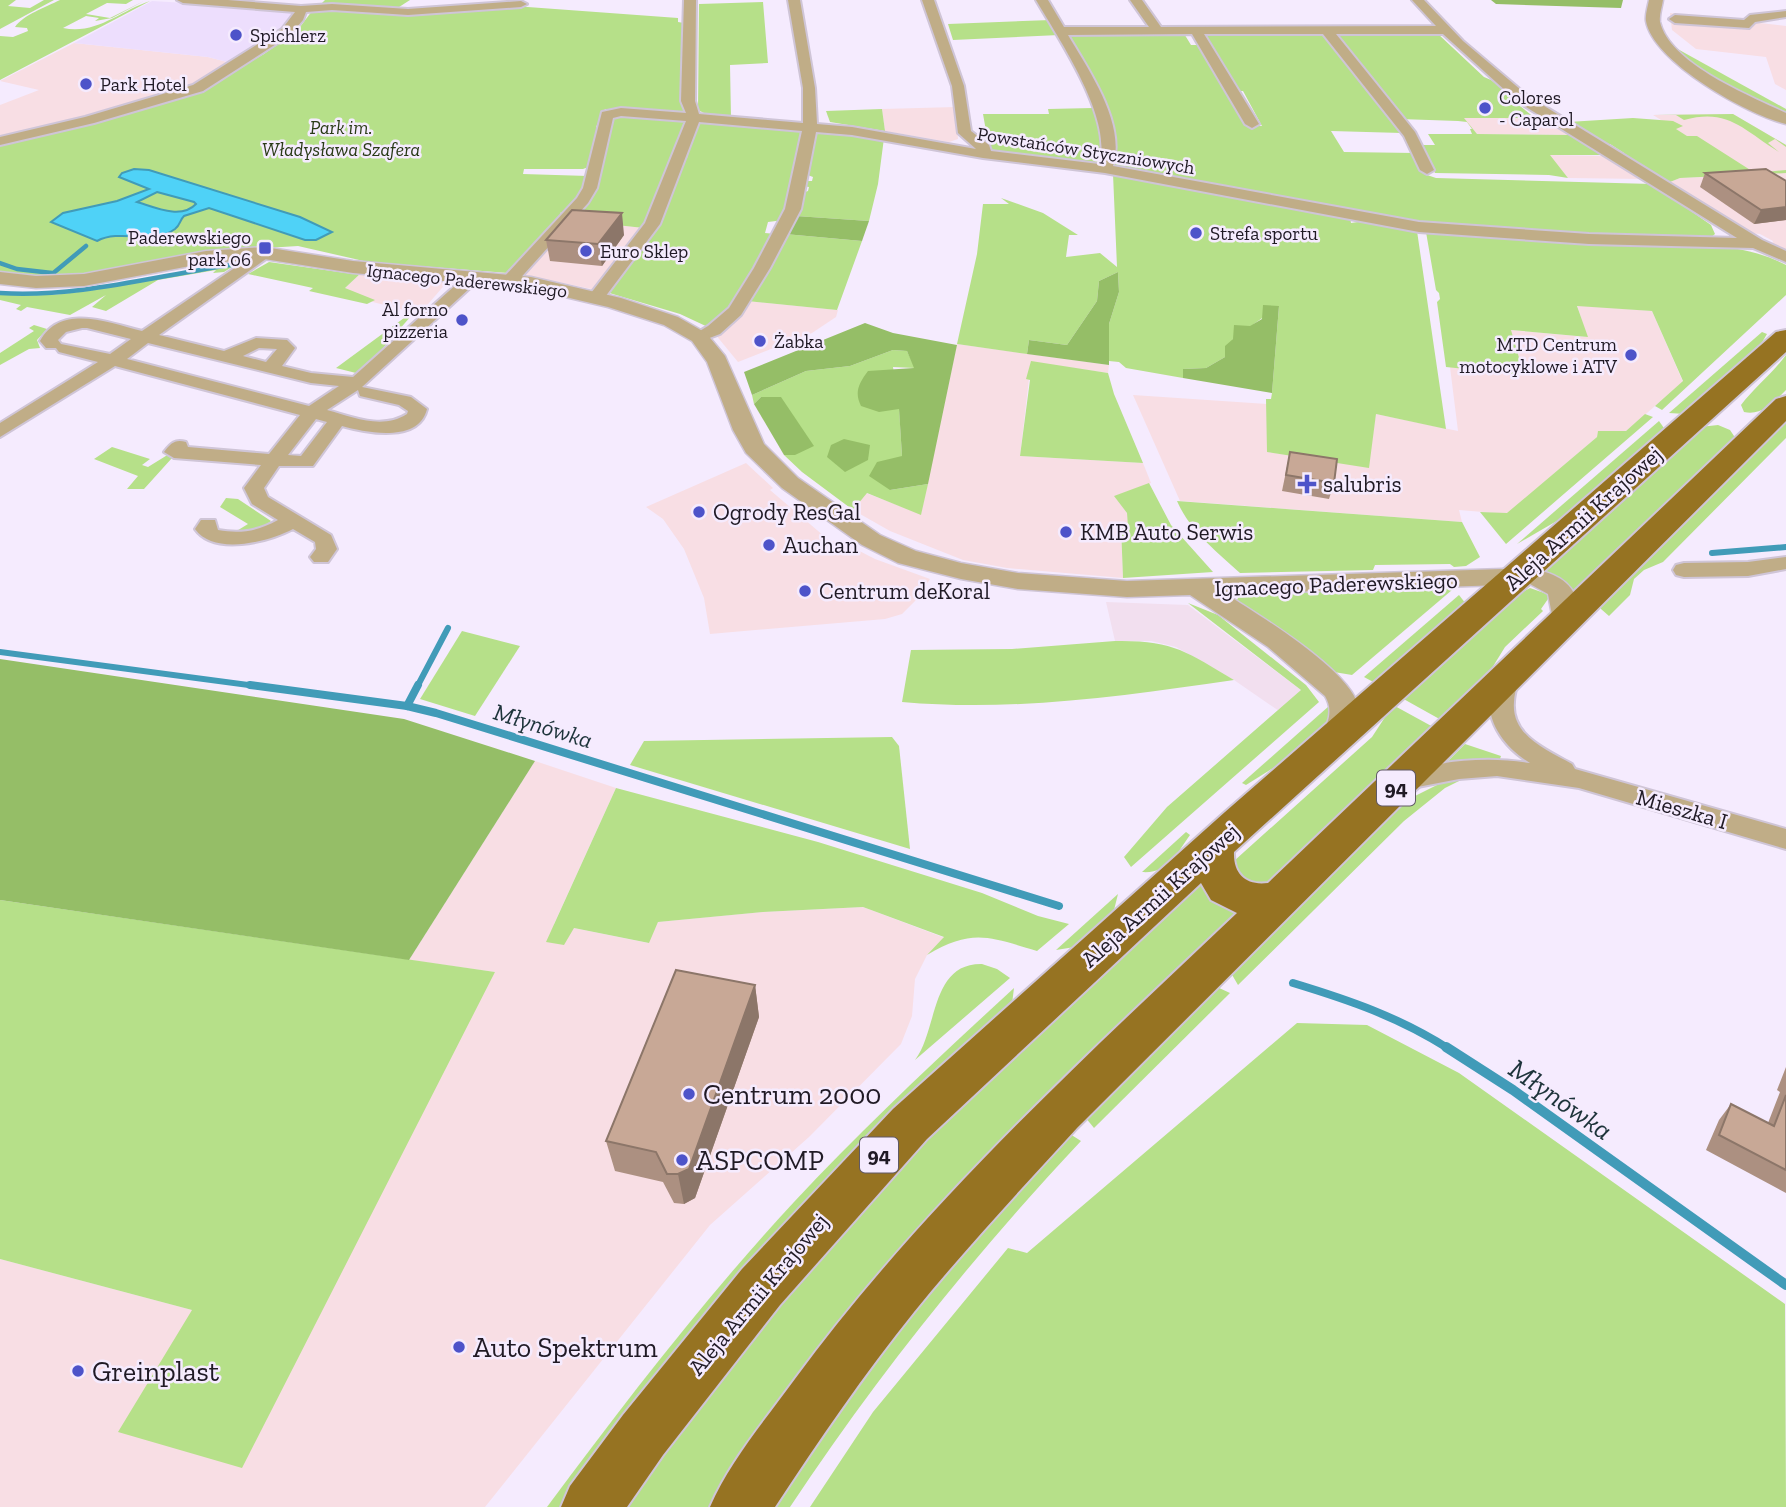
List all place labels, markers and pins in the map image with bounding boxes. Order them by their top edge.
place label: Spichlerz [250,24,326,47]
marker: Spichlerz [228,27,244,43]
place label: Park Hotel [100,73,187,96]
marker: Park Hotel [78,76,94,92]
place label: Colores - Caparol [1499,86,1574,131]
marker: Colores - Caparol [1477,100,1493,116]
place label: Strefa sportu [1210,222,1318,245]
marker: Strefa sportu [1188,225,1204,241]
place label: Paderewskiego park 06 [128,226,251,271]
marker: Paderewskiego park 06 [257,240,273,256]
place label: Euro Sklep [600,240,688,263]
marker: Euro Sklep [578,243,594,259]
place label: Al forno pizzeria [382,298,448,343]
marker: Al forno pizzeria [454,312,470,328]
place label: Żabka [774,330,823,353]
marker: Żabka [752,333,768,349]
place label: MTD Centrum motocyklowe i ATV [1459,333,1618,378]
marker: MTD Centrum motocyklowe i ATV [1623,347,1639,363]
place label: salubris [1323,470,1402,498]
marker: salubris [1297,474,1317,494]
place label: Ogrody ResGal [713,498,861,526]
marker: Ogrody ResGal [691,504,707,520]
place label: KMB Auto Serwis [1080,518,1253,546]
marker: KMB Auto Serwis [1058,524,1074,540]
place label: Auchan [783,531,858,559]
marker: Auchan [761,537,777,553]
place label: Centrum deKoral [819,577,990,605]
marker: Centrum deKoral [797,583,813,599]
place label: Centrum 2000 [703,1078,881,1111]
marker: Centrum 2000 [681,1086,697,1102]
place label: ASPCOMP [696,1144,824,1177]
marker: ASPCOMP [674,1152,690,1168]
place label: Auto Spektrum [473,1331,658,1364]
marker: Auto Spektrum [451,1339,467,1355]
place label: Greinplast [92,1355,220,1388]
marker: Greinplast [70,1363,86,1379]

